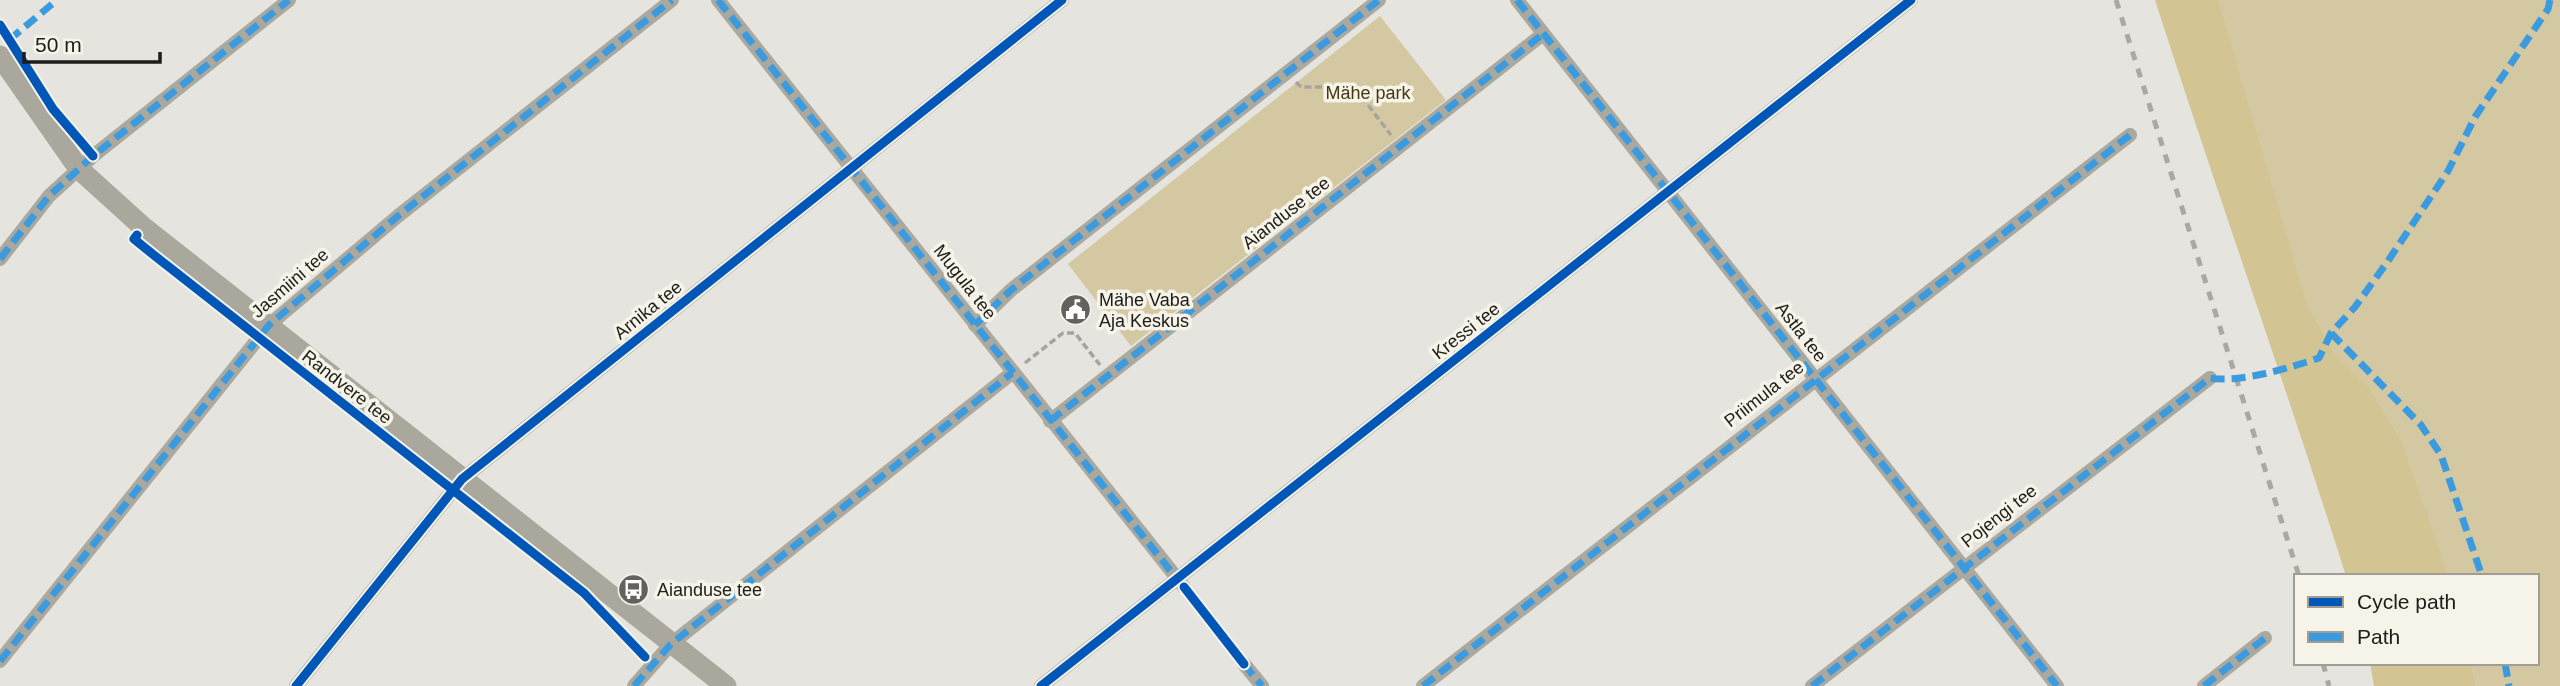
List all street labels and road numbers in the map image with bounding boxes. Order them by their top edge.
street label: Aianduse tee [1238,173,1334,253]
street label: Mugula tee [930,241,1000,323]
street label: Jasmiini tee [248,244,332,322]
street label: Arnika tee [610,277,686,343]
street label: Kressi tee [1428,298,1504,364]
street label: Astla tee [1772,298,1830,366]
street label: Randvere tee [298,346,396,428]
street label: Priimula tee [1720,357,1808,431]
street label: Pojengi tee [1957,480,2041,552]

